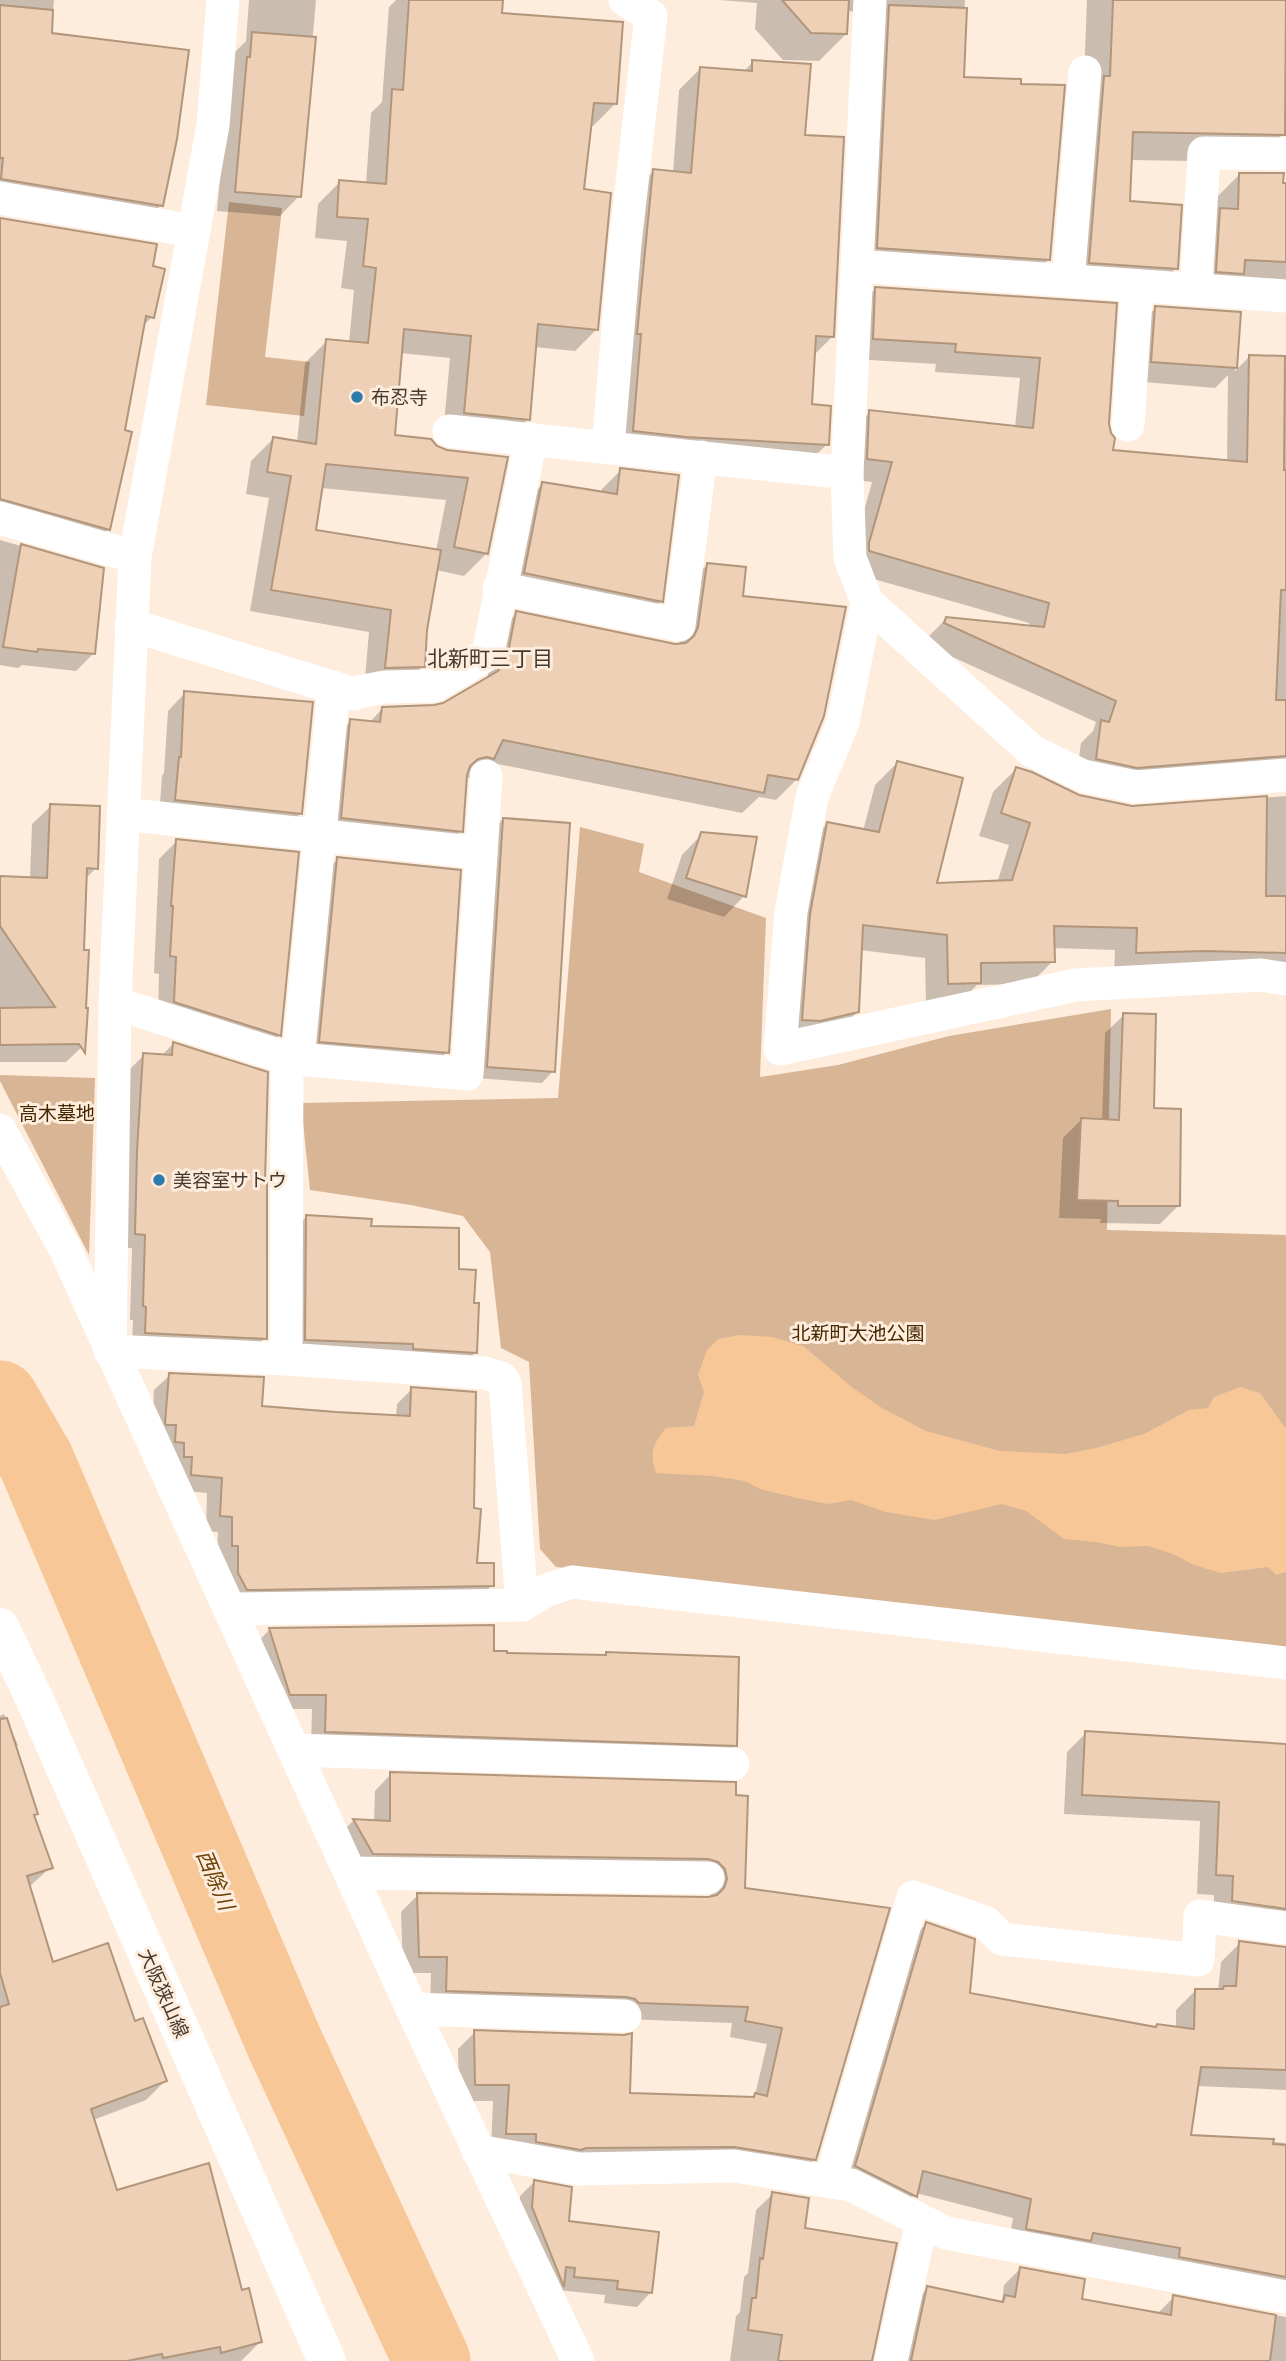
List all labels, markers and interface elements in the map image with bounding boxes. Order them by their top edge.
place label: 布忍寺 [371,385,428,409]
marker: 布忍寺 [349,389,365,405]
district label: 北新町三丁目 [427,645,553,671]
park label: 高木墓地 [19,1101,95,1125]
place label: 美容室サトウ [173,1168,287,1192]
marker: 美容室サトウ [151,1172,167,1188]
park label: 北新町大池公園 [791,1321,925,1345]
water label: 西除川 [192,1846,241,1916]
street label: 大阪狭山線 [134,1945,194,2041]

